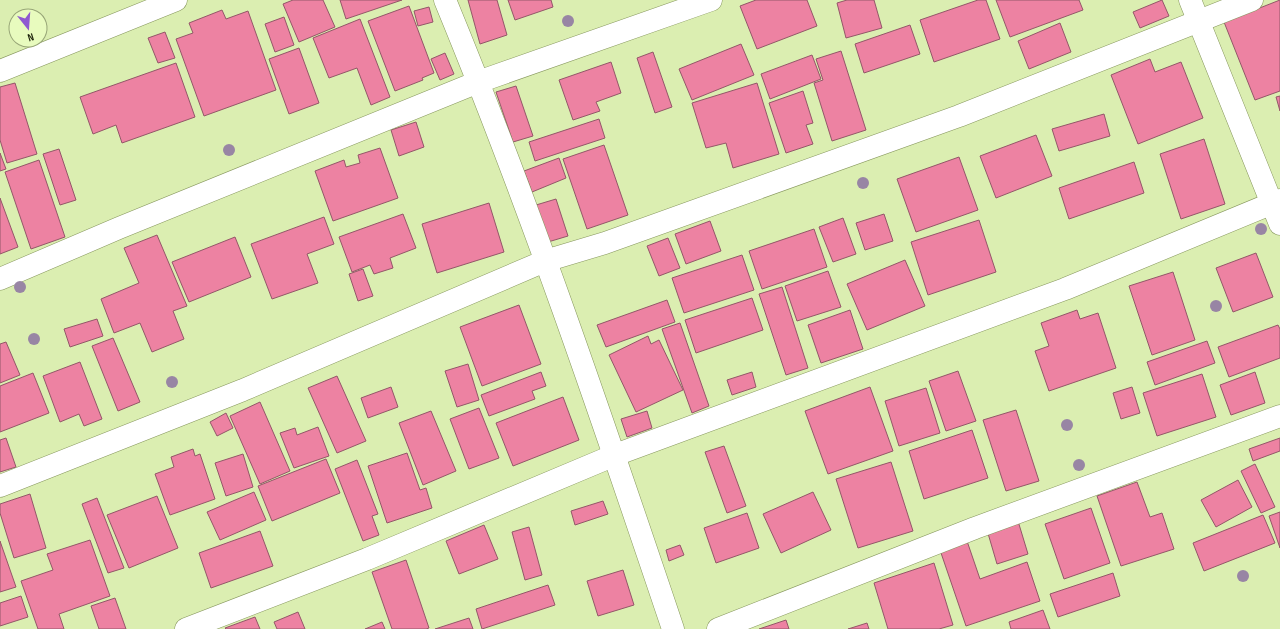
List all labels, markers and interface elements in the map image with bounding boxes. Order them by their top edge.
north arrow [8,8,48,48]
text: N [26,30,35,44]

